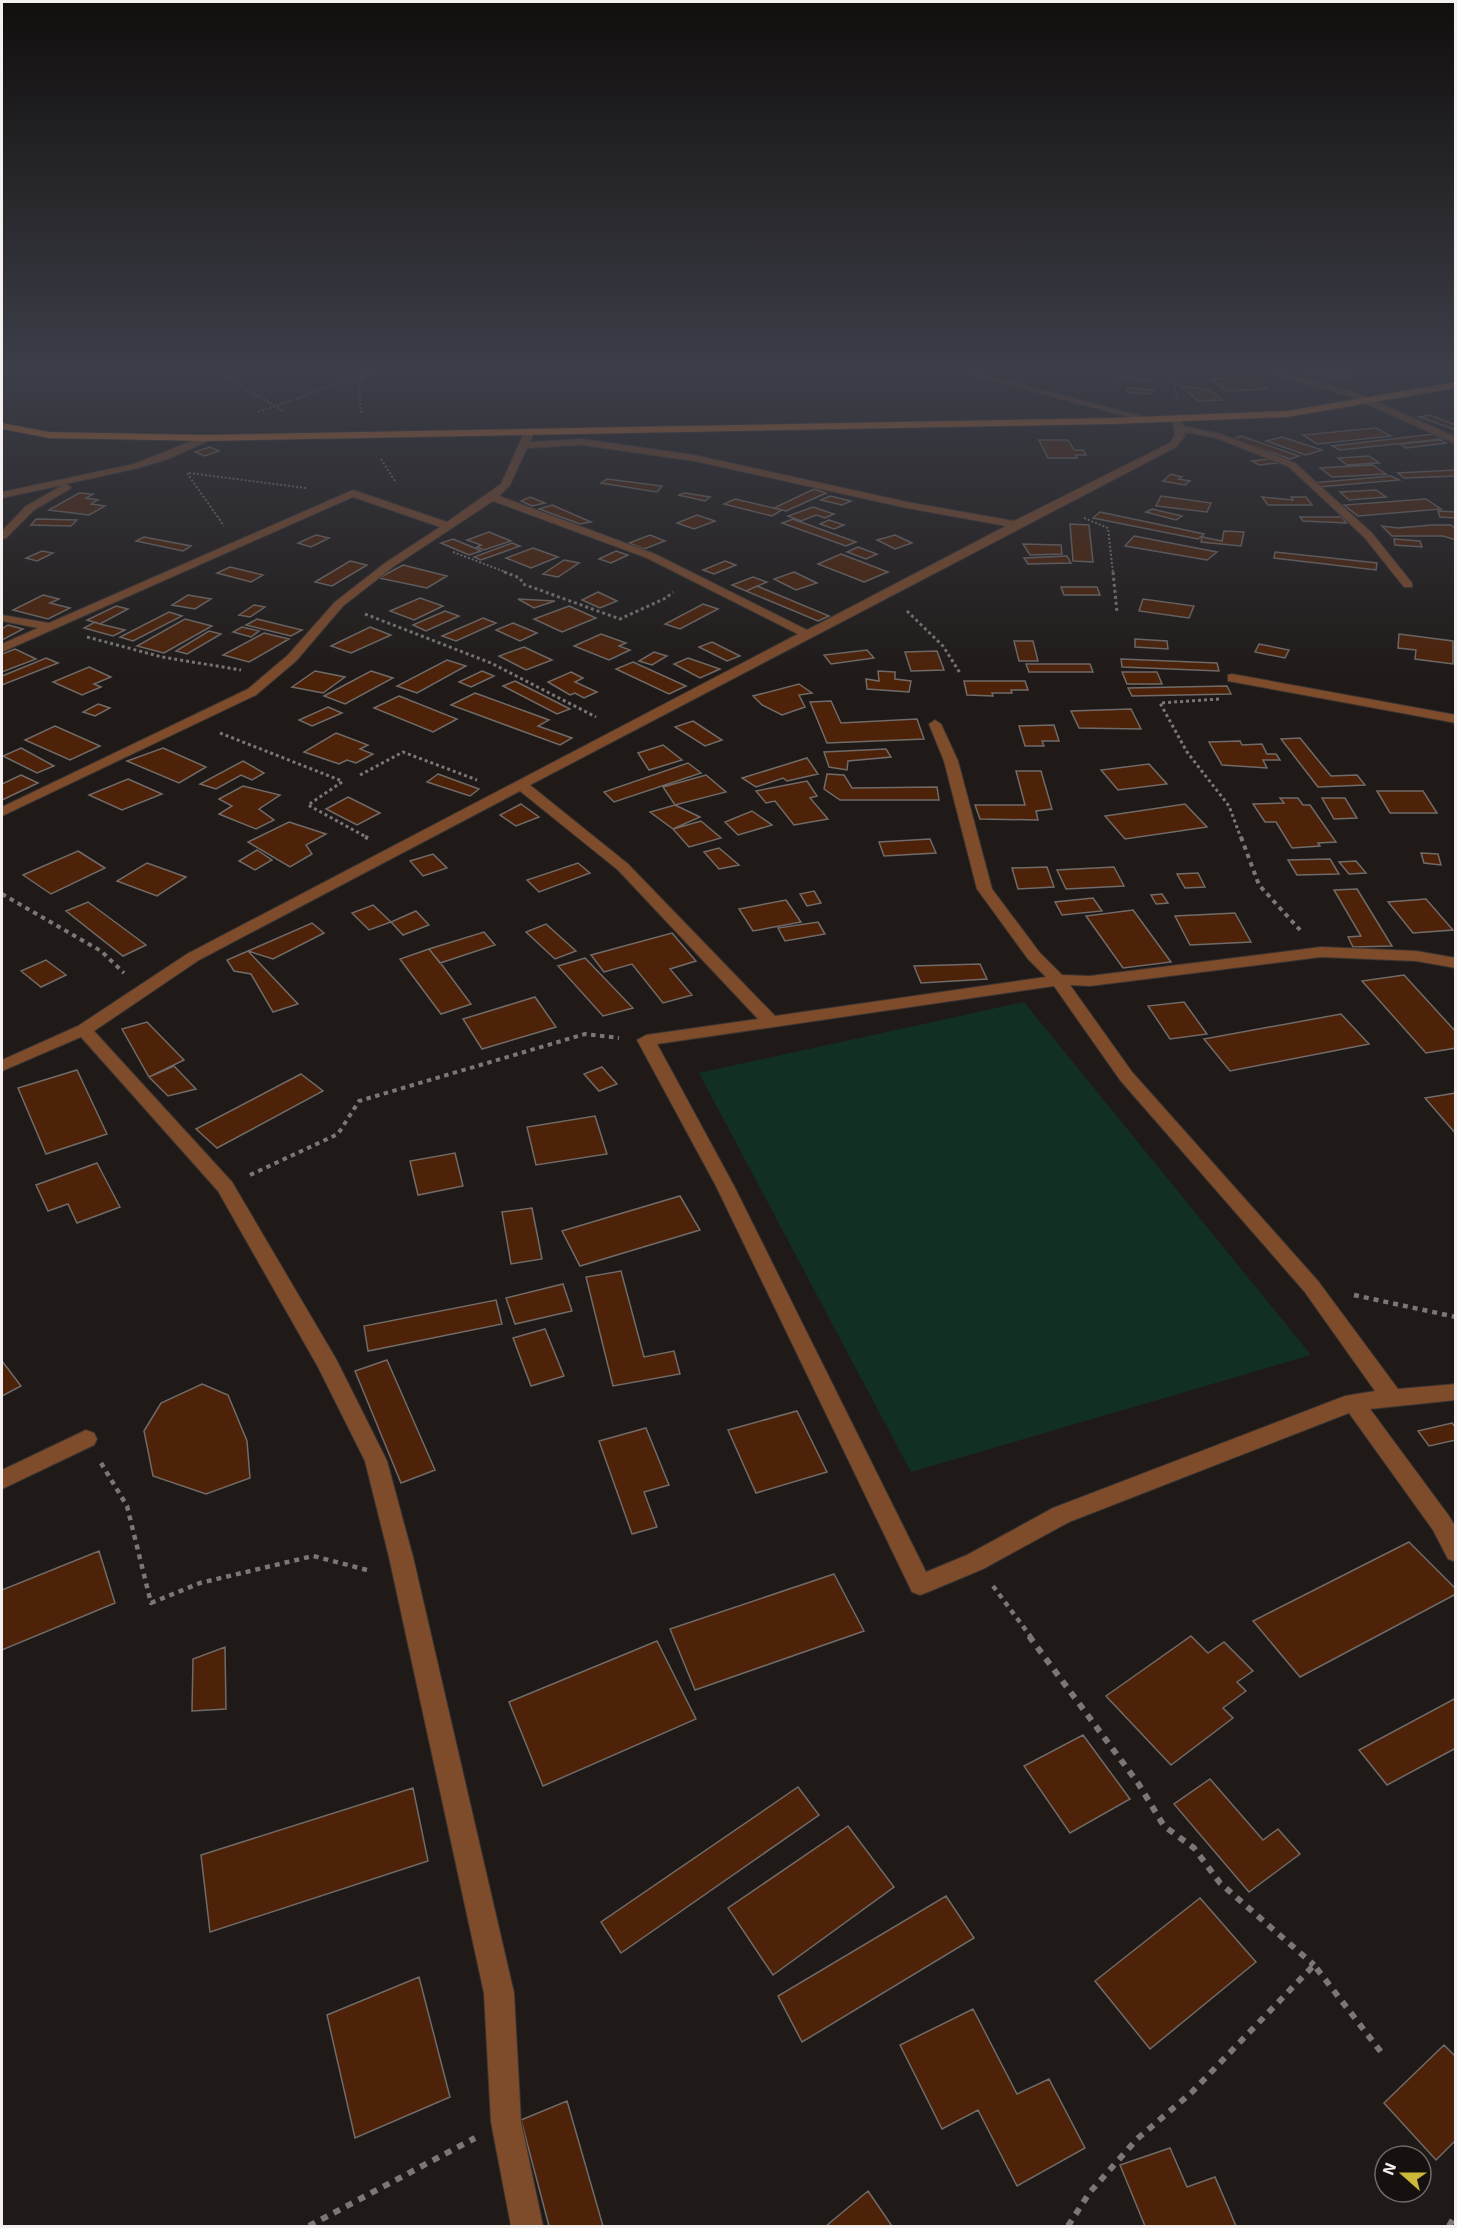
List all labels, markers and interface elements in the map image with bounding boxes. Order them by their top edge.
north arrow [1373,2144,1433,2204]
text: N [1378,2160,1399,2177]

